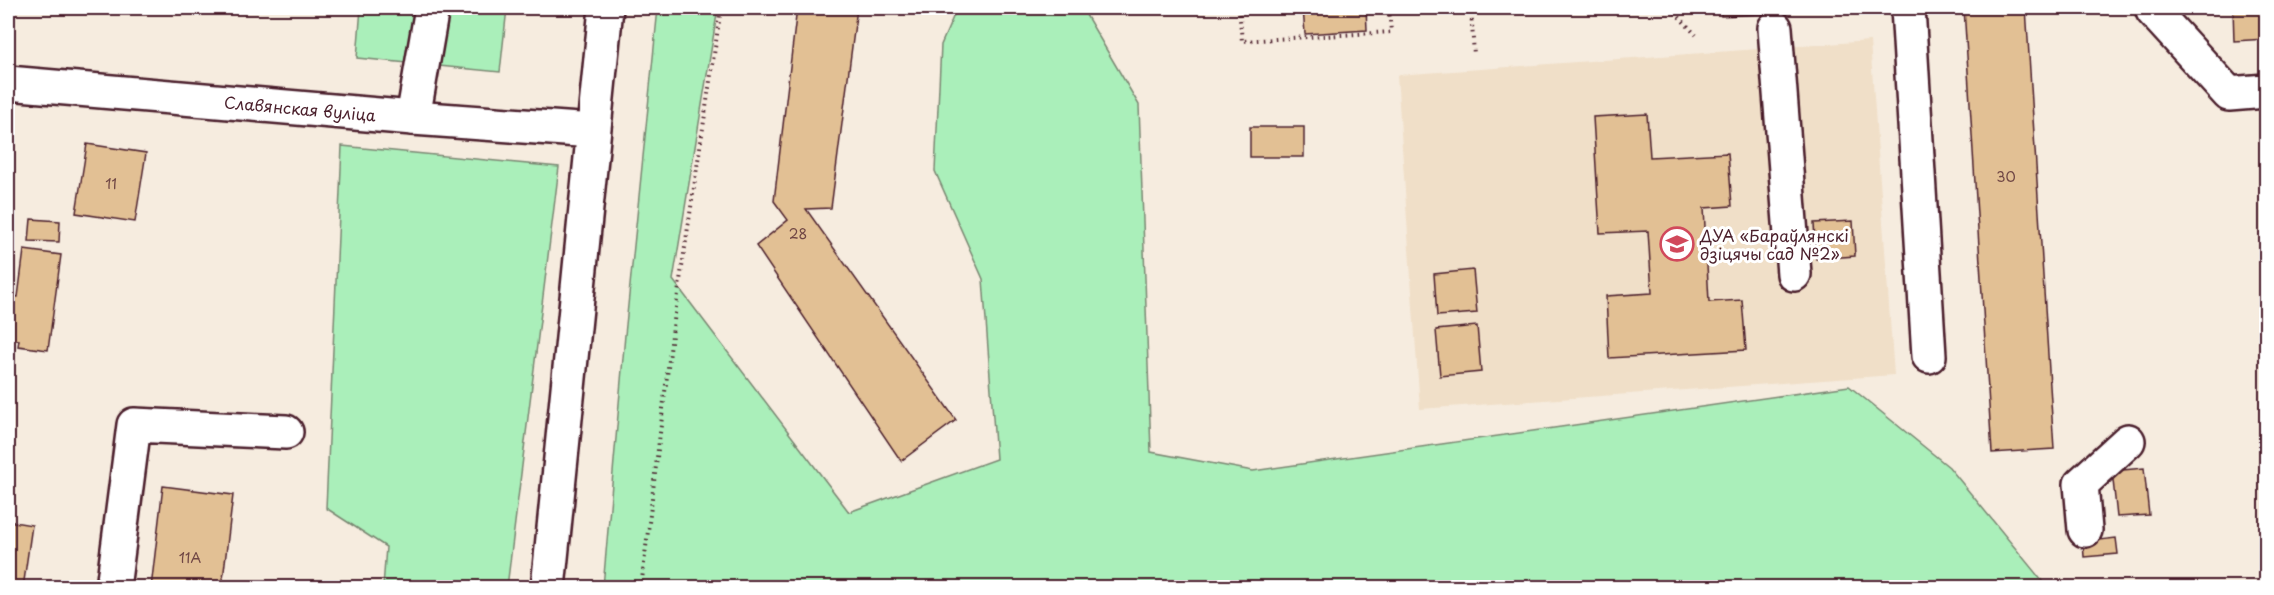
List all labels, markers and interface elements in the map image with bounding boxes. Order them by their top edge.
street label: Славянская вуліца [223,89,377,127]
house number: 30 [1996,166,2016,187]
house number: 11 [105,173,117,194]
house number: 28 [789,223,807,244]
place label: ДУА «Бараўлянскі дзіцячы сад №2» [1699,223,1849,265]
school or university icon: ДУА «Бараўлянскі дзіцячы сад №2» [1659,226,1695,262]
house number: 11А [179,547,201,568]

